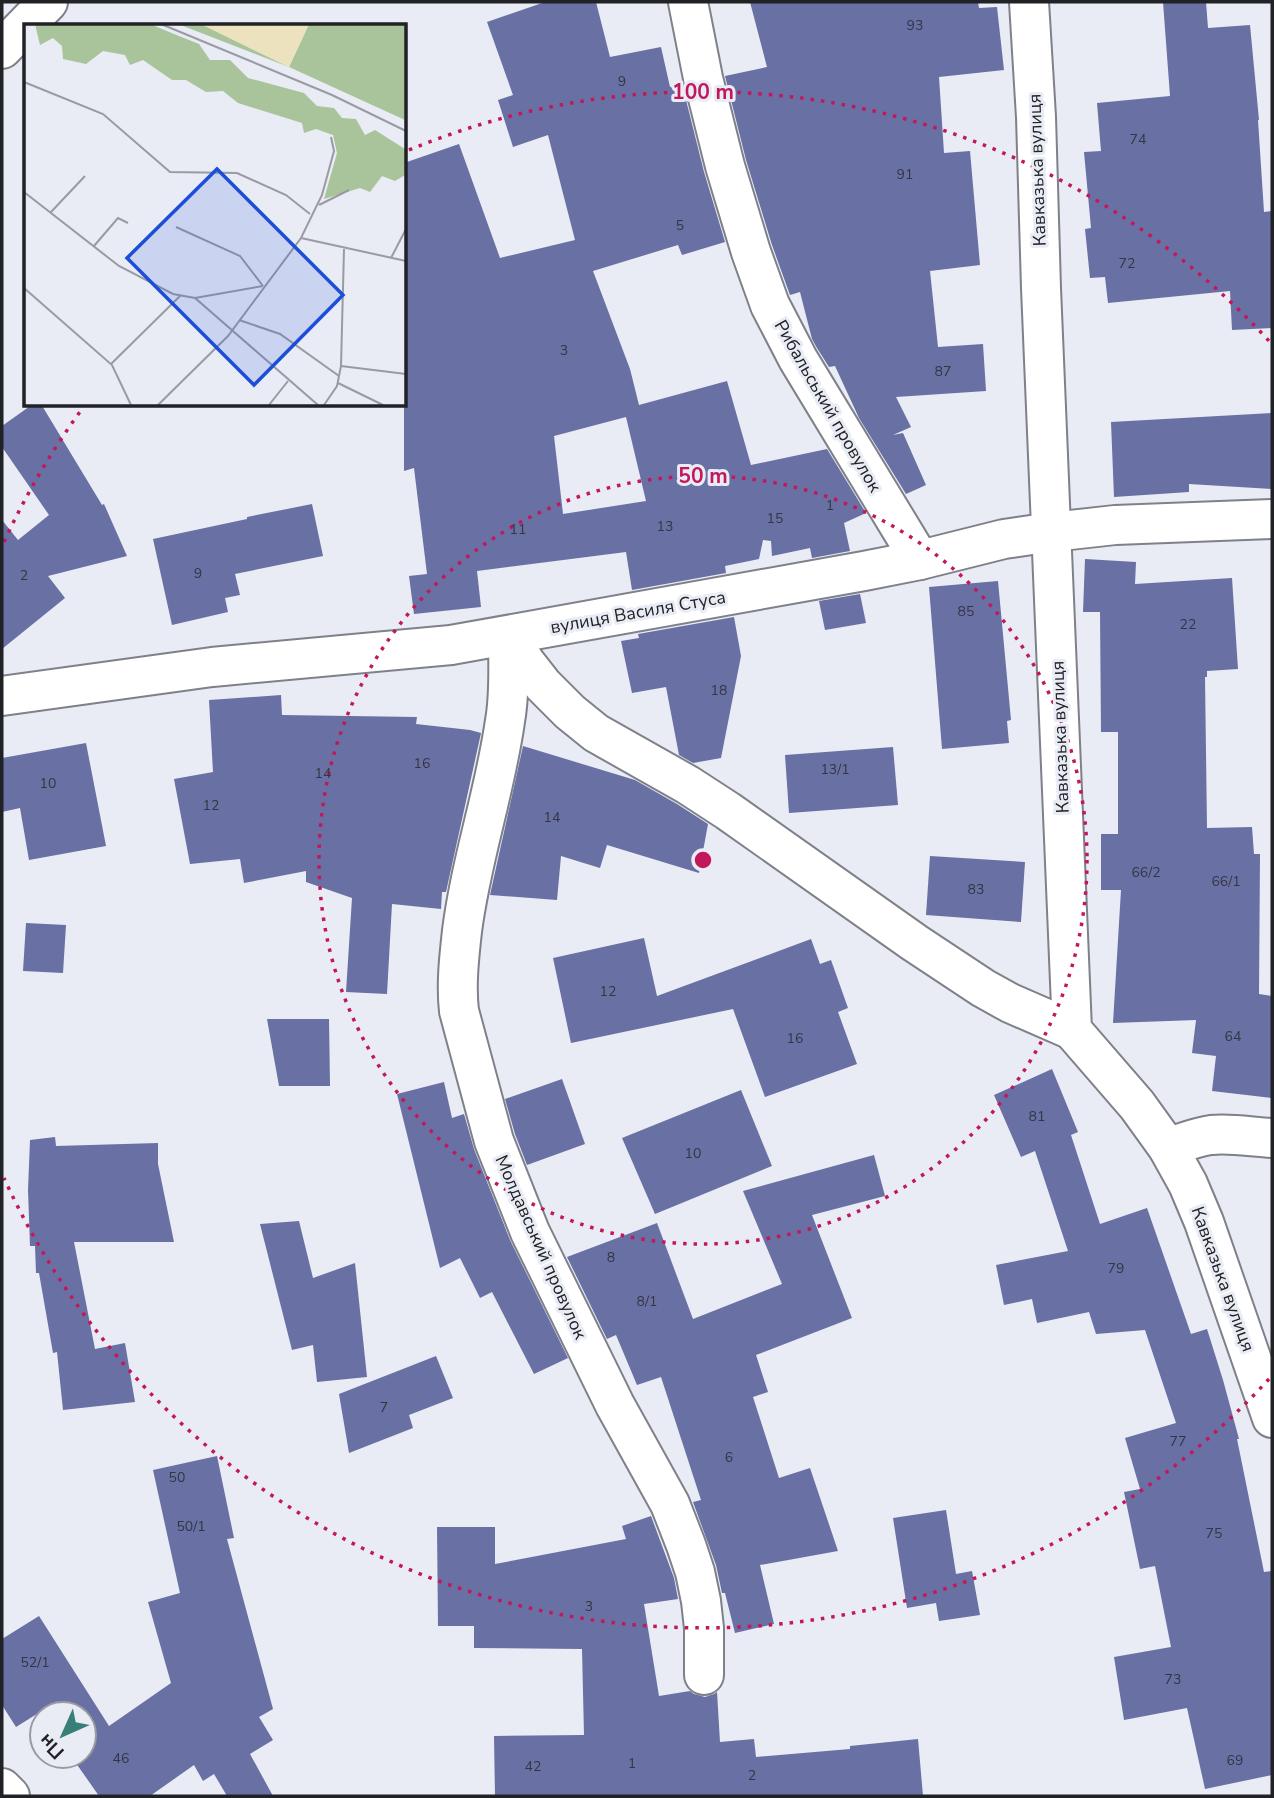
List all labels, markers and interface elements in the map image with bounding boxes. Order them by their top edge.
house number: 93 [907,16,923,35]
inset map [24,24,406,406]
house number: 9 [618,72,626,91]
text: 100 m [672,78,734,106]
street label: Кавказька вулиця [1022,93,1052,247]
house number: 74 [1130,130,1146,149]
house number: 91 [897,165,913,184]
house number: 5 [676,216,684,235]
house number: 72 [1119,254,1135,273]
street label: Рибальський провулок [769,316,887,497]
house number: 3 [560,341,568,360]
house number: 87 [935,362,951,381]
text: 50 m [678,462,728,490]
house number: 1 [826,496,834,515]
house number: 15 [767,509,783,528]
house number: 13 [657,517,673,536]
house number: 11 [510,520,526,539]
house number: 9 [194,564,202,583]
house number: 2 [20,566,28,585]
street label: вулиця Василя Стуса [548,585,728,639]
house number: 85 [958,602,974,621]
house number: 22 [1180,615,1196,634]
street label: Кавказька вулиця [1045,660,1075,814]
house number: 18 [711,681,727,700]
house number: 16 [414,754,430,773]
house number: 13/1 [820,760,850,779]
house number: 14 [315,764,331,783]
house number: 10 [40,774,56,793]
house number: 12 [203,796,219,815]
house number: 14 [544,808,560,827]
centre of rings [691,848,715,872]
house number: 66/2 [1131,863,1161,882]
house number: 66/1 [1211,872,1241,891]
house number: 83 [968,880,984,899]
house number: 12 [600,982,616,1001]
house number: 64 [1225,1027,1241,1046]
house number: 16 [787,1029,803,1048]
house number: 81 [1029,1107,1045,1126]
house number: 10 [685,1144,701,1163]
street label: Молдавський провулок [489,1151,593,1343]
street label: Кавказька вулиця [1186,1203,1260,1355]
house number: 8 [607,1248,615,1267]
house number: 79 [1108,1259,1124,1278]
house number: 8/1 [637,1292,657,1311]
house number: 7 [380,1398,388,1417]
house number: 77 [1170,1432,1186,1451]
house number: 6 [725,1448,733,1467]
house number: 50 [169,1468,185,1487]
house number: 50/1 [176,1517,206,1536]
house number: 75 [1206,1524,1222,1543]
house number: 3 [585,1597,593,1616]
house number: 52/1 [20,1653,50,1672]
house number: 73 [1165,1670,1181,1689]
north arrow [28,1700,98,1770]
text: Пн [33,1728,70,1765]
house number: 46 [113,1749,129,1768]
house number: 69 [1227,1751,1243,1770]
house number: 1 [628,1754,636,1773]
house number: 42 [525,1757,541,1776]
house number: 2 [748,1766,756,1785]

